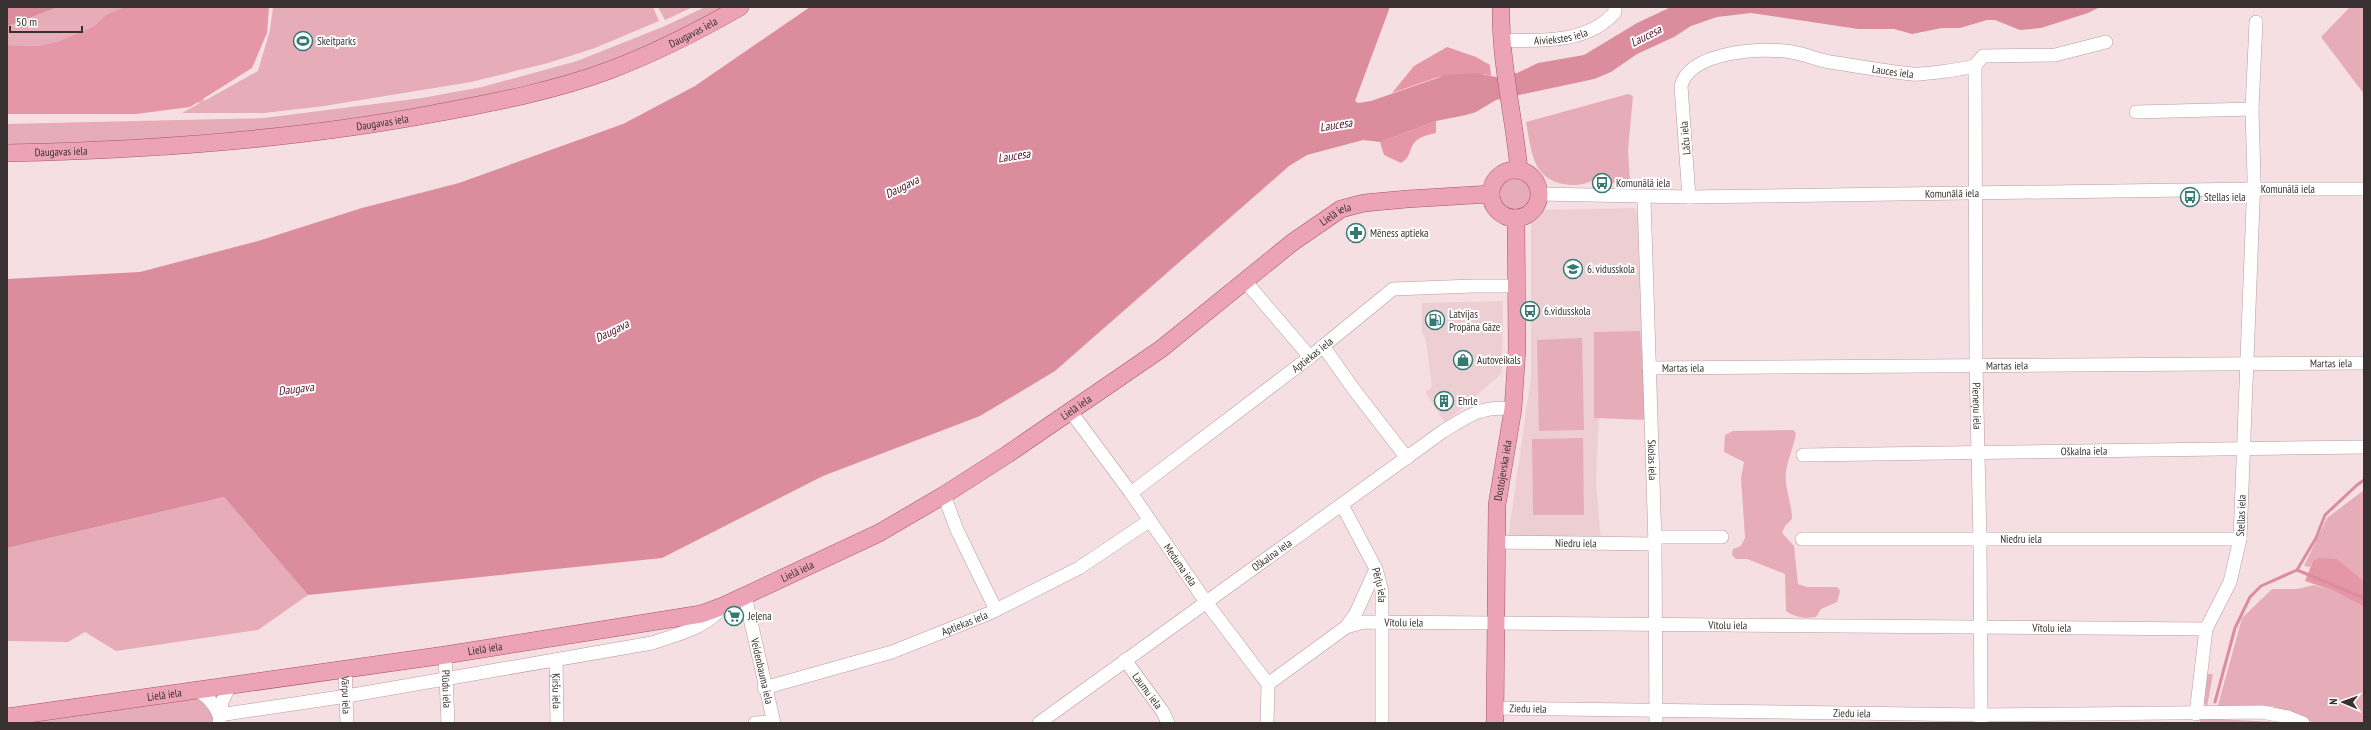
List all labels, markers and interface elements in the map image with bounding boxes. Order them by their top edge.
scale bar [10,8,82,34]
text: 50 m [16,14,37,29]
street label: Daugavas iela [666,14,720,51]
water label: Laucesa [1628,21,1665,50]
street label: Aiviekstes iela [1534,25,1590,48]
sports icon: Skeitparks [292,30,314,52]
place label: Skeitparks [317,34,356,48]
street label: Lauces iela [1871,62,1914,81]
street label: Daugavas iela [355,111,410,133]
water label: Laucesa [1319,114,1354,134]
street label: Lāču iela [1677,121,1693,155]
street label: Daugavas iela [34,144,88,159]
water label: Laucesa [997,145,1032,165]
water label: Daugava [882,171,922,201]
bus stop icon: Komunālā iela [1591,172,1613,194]
place label: Komunālā iela [1616,176,1670,190]
street label: Komunālā iela [2261,182,2315,196]
street label: Komunālā iela [1925,186,1979,201]
bus stop icon: Stellas iela [2179,186,2201,208]
place label: Stellas iela [2204,190,2246,204]
street label: Lielā iela [1317,200,1353,229]
pharmacy icon: Mēness aptieka [1345,222,1367,244]
place label: Mēness aptieka [1370,226,1429,240]
school or university icon: 6. vidusskola [1562,258,1584,280]
place label: 6. vidusskola [1587,262,1635,276]
bus stop icon: 6.vidusskola [1519,300,1541,322]
place label: 6.vidusskola [1544,304,1590,318]
place label: Latvijas Propāna Gāze [1449,307,1501,334]
fuel station icon: Latvijas Propāna Gāze [1424,309,1446,331]
water label: Daugava [592,315,632,345]
street label: Aptiekas iela [1289,334,1336,375]
shop icon: Autoveikals [1452,349,1474,371]
place label: Autoveikals [1477,353,1521,367]
street label: Martas iela [2310,356,2352,370]
street label: Martas iela [1986,358,2028,373]
street label: Martas iela [1662,361,1704,375]
water label: Daugava [277,379,316,398]
street label: Pieneņu iela [1969,382,1984,430]
building icon: Ehrle [1433,390,1455,412]
street label: Lielā iela [1058,392,1094,423]
place label: Ehrle [1458,394,1478,408]
street label: Dostojevska iela [1491,439,1515,502]
street label: Skolas iela [1645,439,1660,480]
street label: Oškalna iela [2061,444,2107,458]
street label: Stellas iela [2233,494,2249,537]
street label: Niedru iela [2000,532,2042,546]
street label: Oškalna iela [1249,536,1295,574]
street label: Niedru iela [1555,536,1597,550]
street label: Meduma iela [1161,541,1200,589]
street label: Lielā iela [779,558,816,585]
street label: Pērļu iela [1369,566,1389,603]
supermarket icon: Jeļena [723,605,745,627]
street label: Aptiekas iela [939,608,990,639]
place label: Jeļena [747,609,772,623]
street label: Vītolu iela [1383,615,1423,629]
street label: Vītolu iela [1707,618,1747,632]
street label: Vītolu iela [2031,621,2071,635]
street label: Veidenbauma iela [748,636,776,706]
street label: Lielā iela [467,639,503,658]
street label: Plūdu iela [439,670,454,708]
street label: Laumu iela [1129,670,1165,712]
street label: Ķiršu iela [549,673,564,709]
street label: Vārpu iela [338,675,354,714]
north arrow [2323,682,2363,722]
street label: Lielā iela [146,685,183,704]
text: N [2326,698,2340,705]
street label: Ziedu iela [1509,701,1547,716]
street label: Ziedu iela [1833,706,1871,720]

